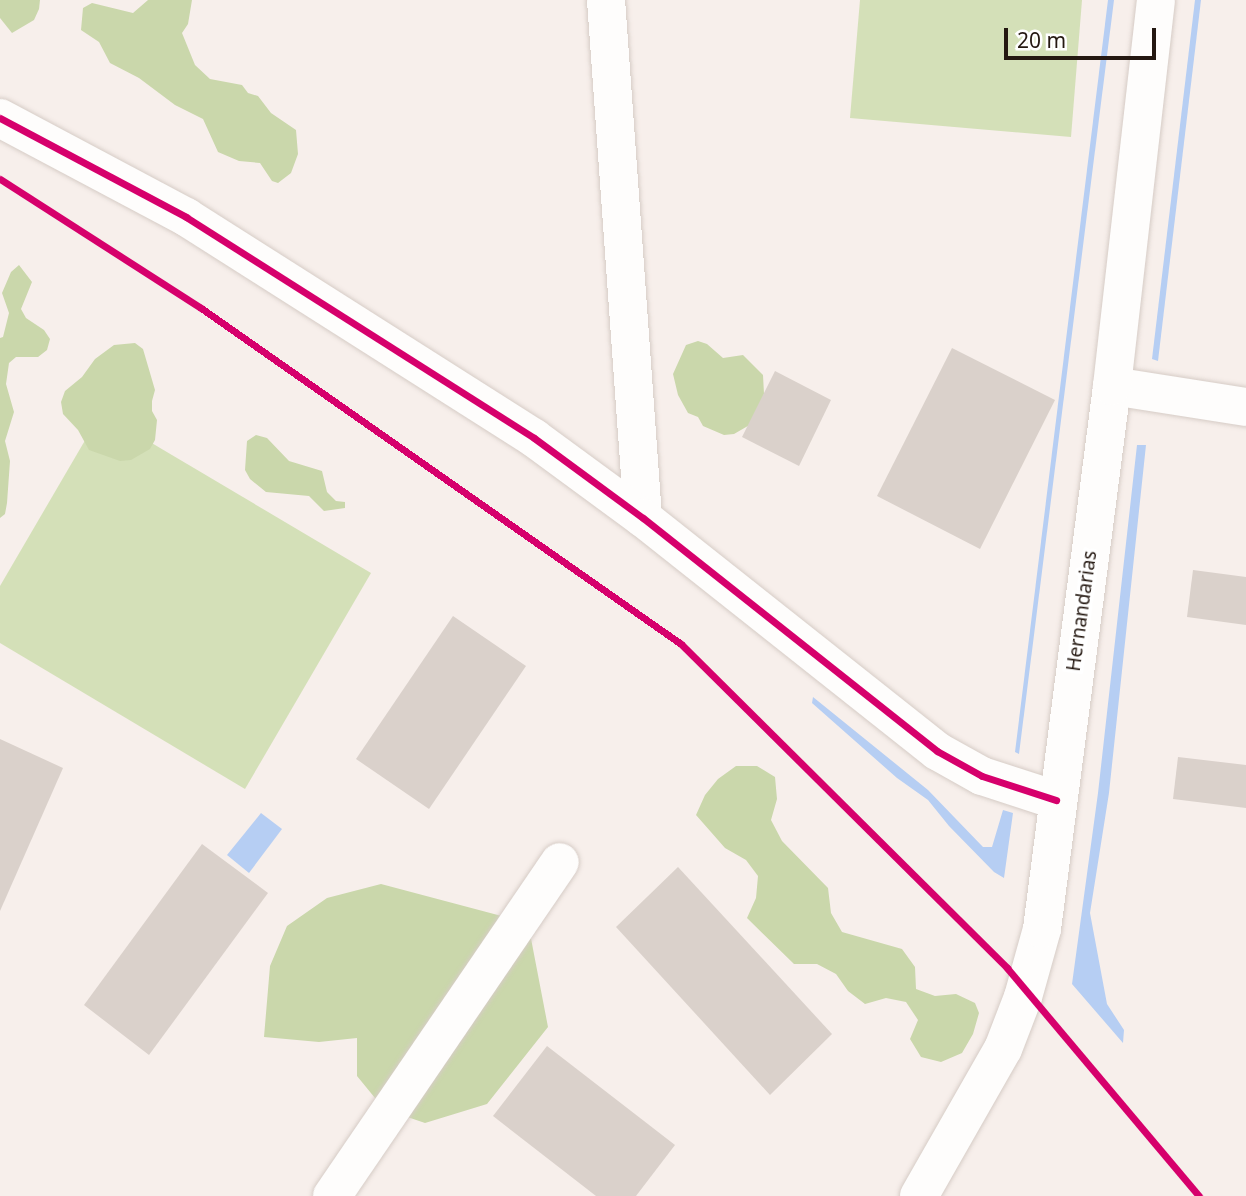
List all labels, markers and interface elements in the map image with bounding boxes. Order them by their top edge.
scale bar [1008,14,1160,58]
text: 20 m [1017,26,1066,54]
street label: Hernandarias [1062,549,1102,673]

